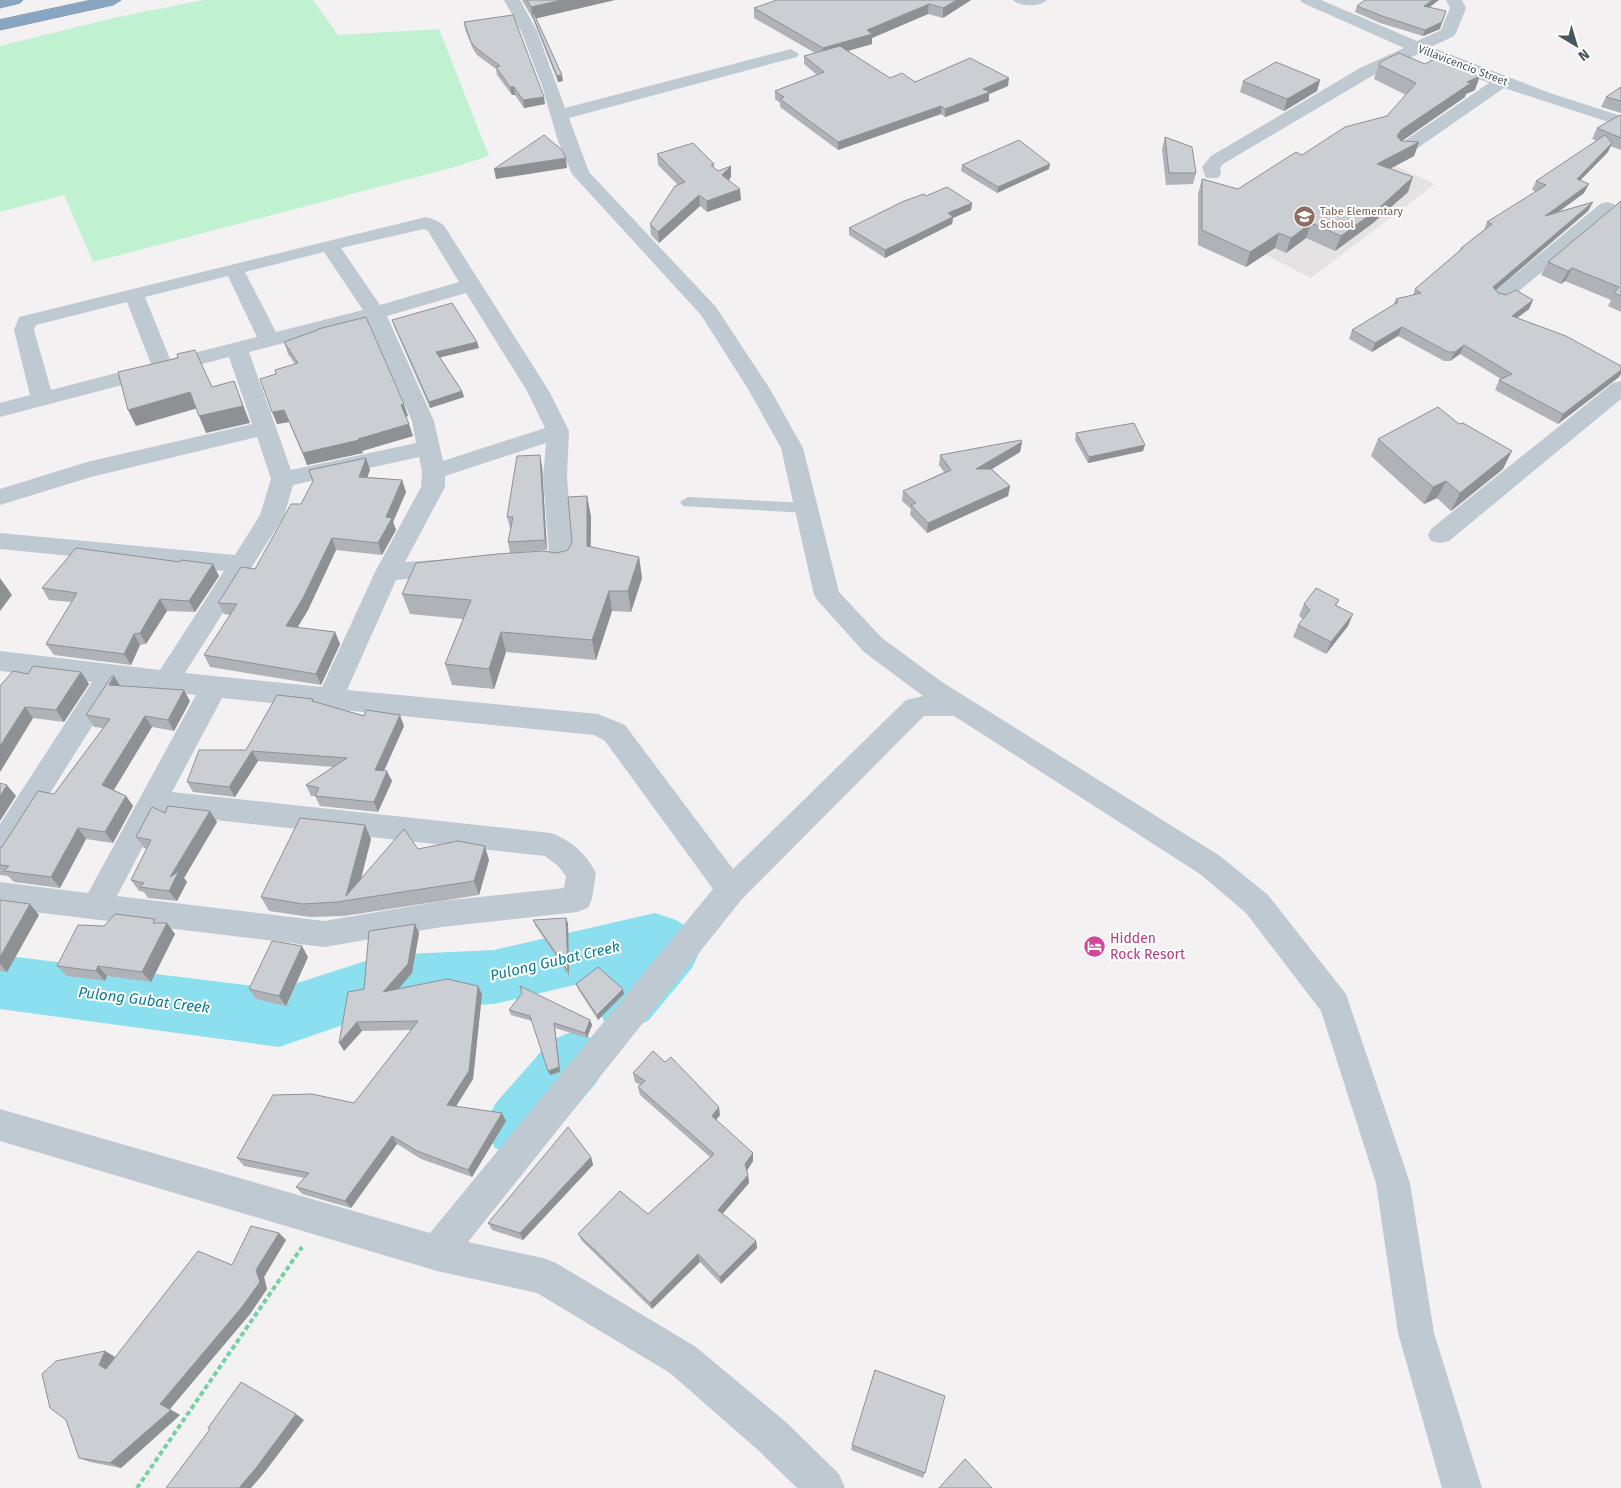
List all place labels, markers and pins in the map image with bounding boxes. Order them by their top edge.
school or university icon: Tabe Elementary School [1292,205,1316,229]
place label: Tabe Elementary School [1320,205,1404,231]
place label: Hidden Rock Resort [1110,930,1186,963]
hotel icon: Hidden Rock Resort [1082,934,1106,958]

